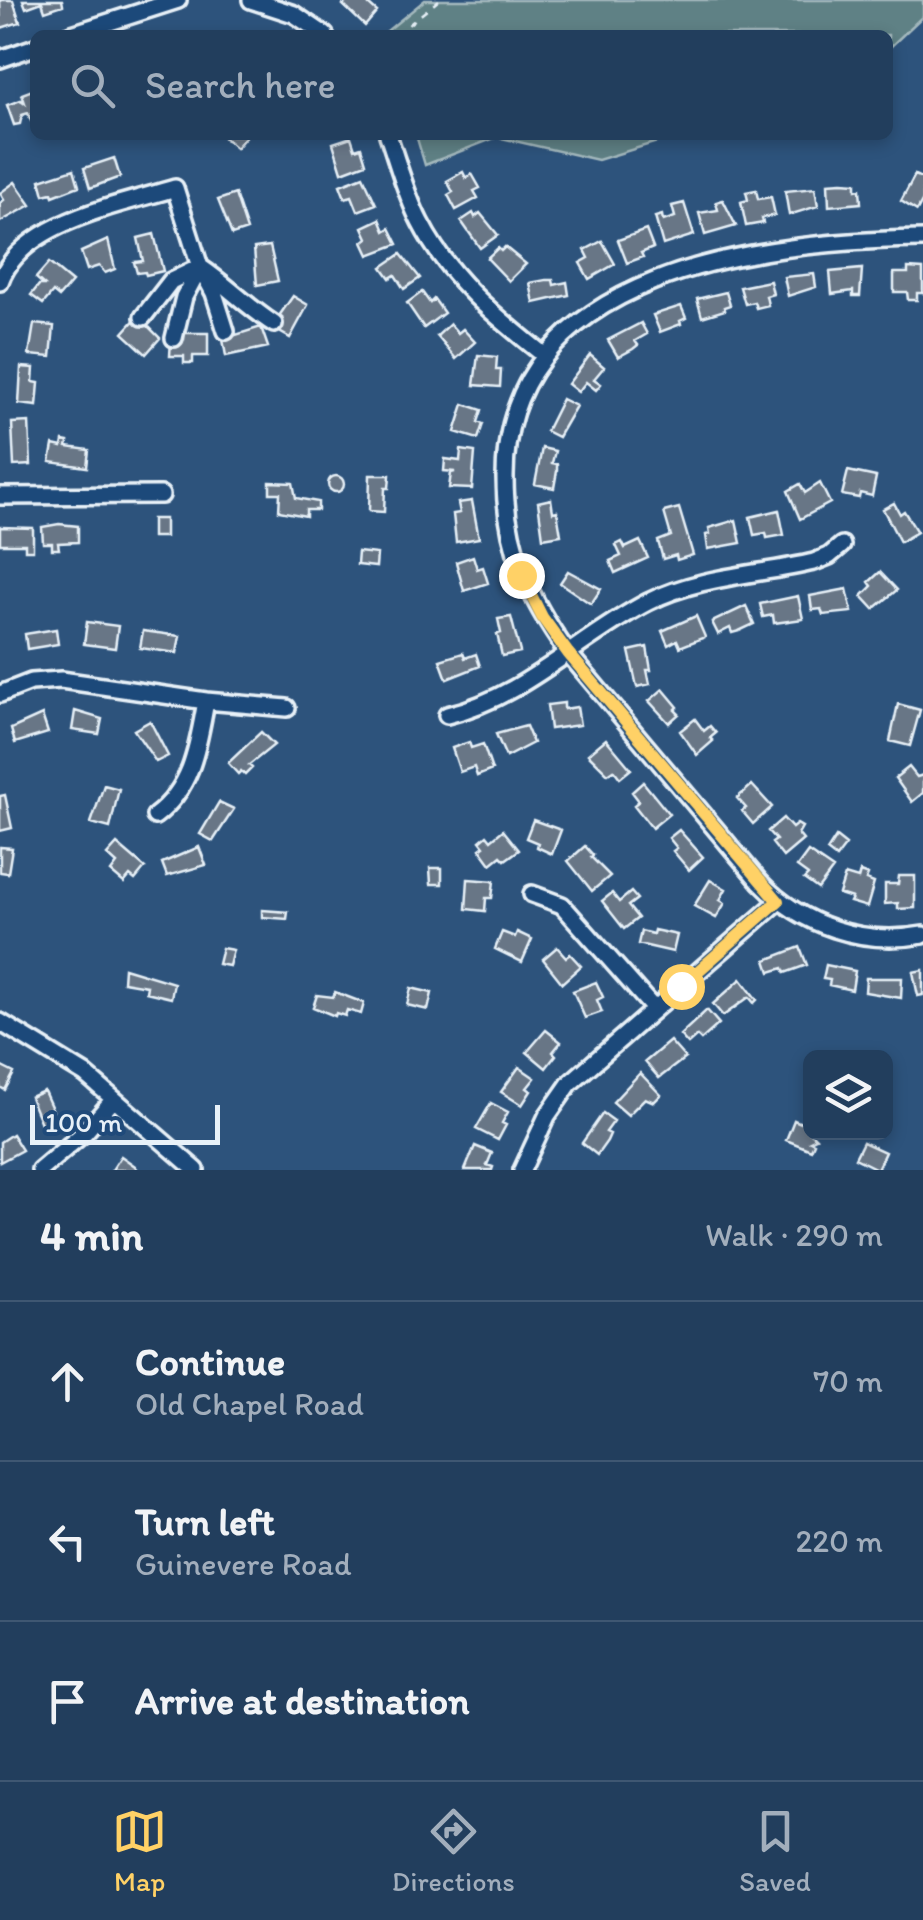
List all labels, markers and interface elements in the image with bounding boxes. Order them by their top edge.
search box [30,30,893,140]
icon: search [65,58,120,113]
text: Search here [145,62,336,108]
route end [499,553,545,599]
route start [659,964,705,1010]
map controls [803,1050,893,1140]
button: layers [803,1050,893,1140]
scale bar [30,1100,220,1144]
text: 100 m [45,1105,122,1139]
text: 4 min [40,1210,143,1261]
text: Walk · 290 m [705,1216,883,1254]
text: Continue [135,1339,285,1385]
icon: ahead [40,1354,95,1409]
text: 70 m [813,1362,883,1400]
text: Old Chapel Road [135,1385,364,1423]
text: Turn left [135,1499,275,1545]
icon: left [40,1514,95,1569]
text: 220 m [796,1522,883,1560]
text: Guinevere Road [135,1545,352,1583]
icon: arrive [40,1674,95,1729]
text: Arrive at destination [135,1678,470,1724]
tab: Map [112,1804,167,1898]
tab: Directions [392,1804,515,1898]
tab: Saved [739,1804,811,1898]

